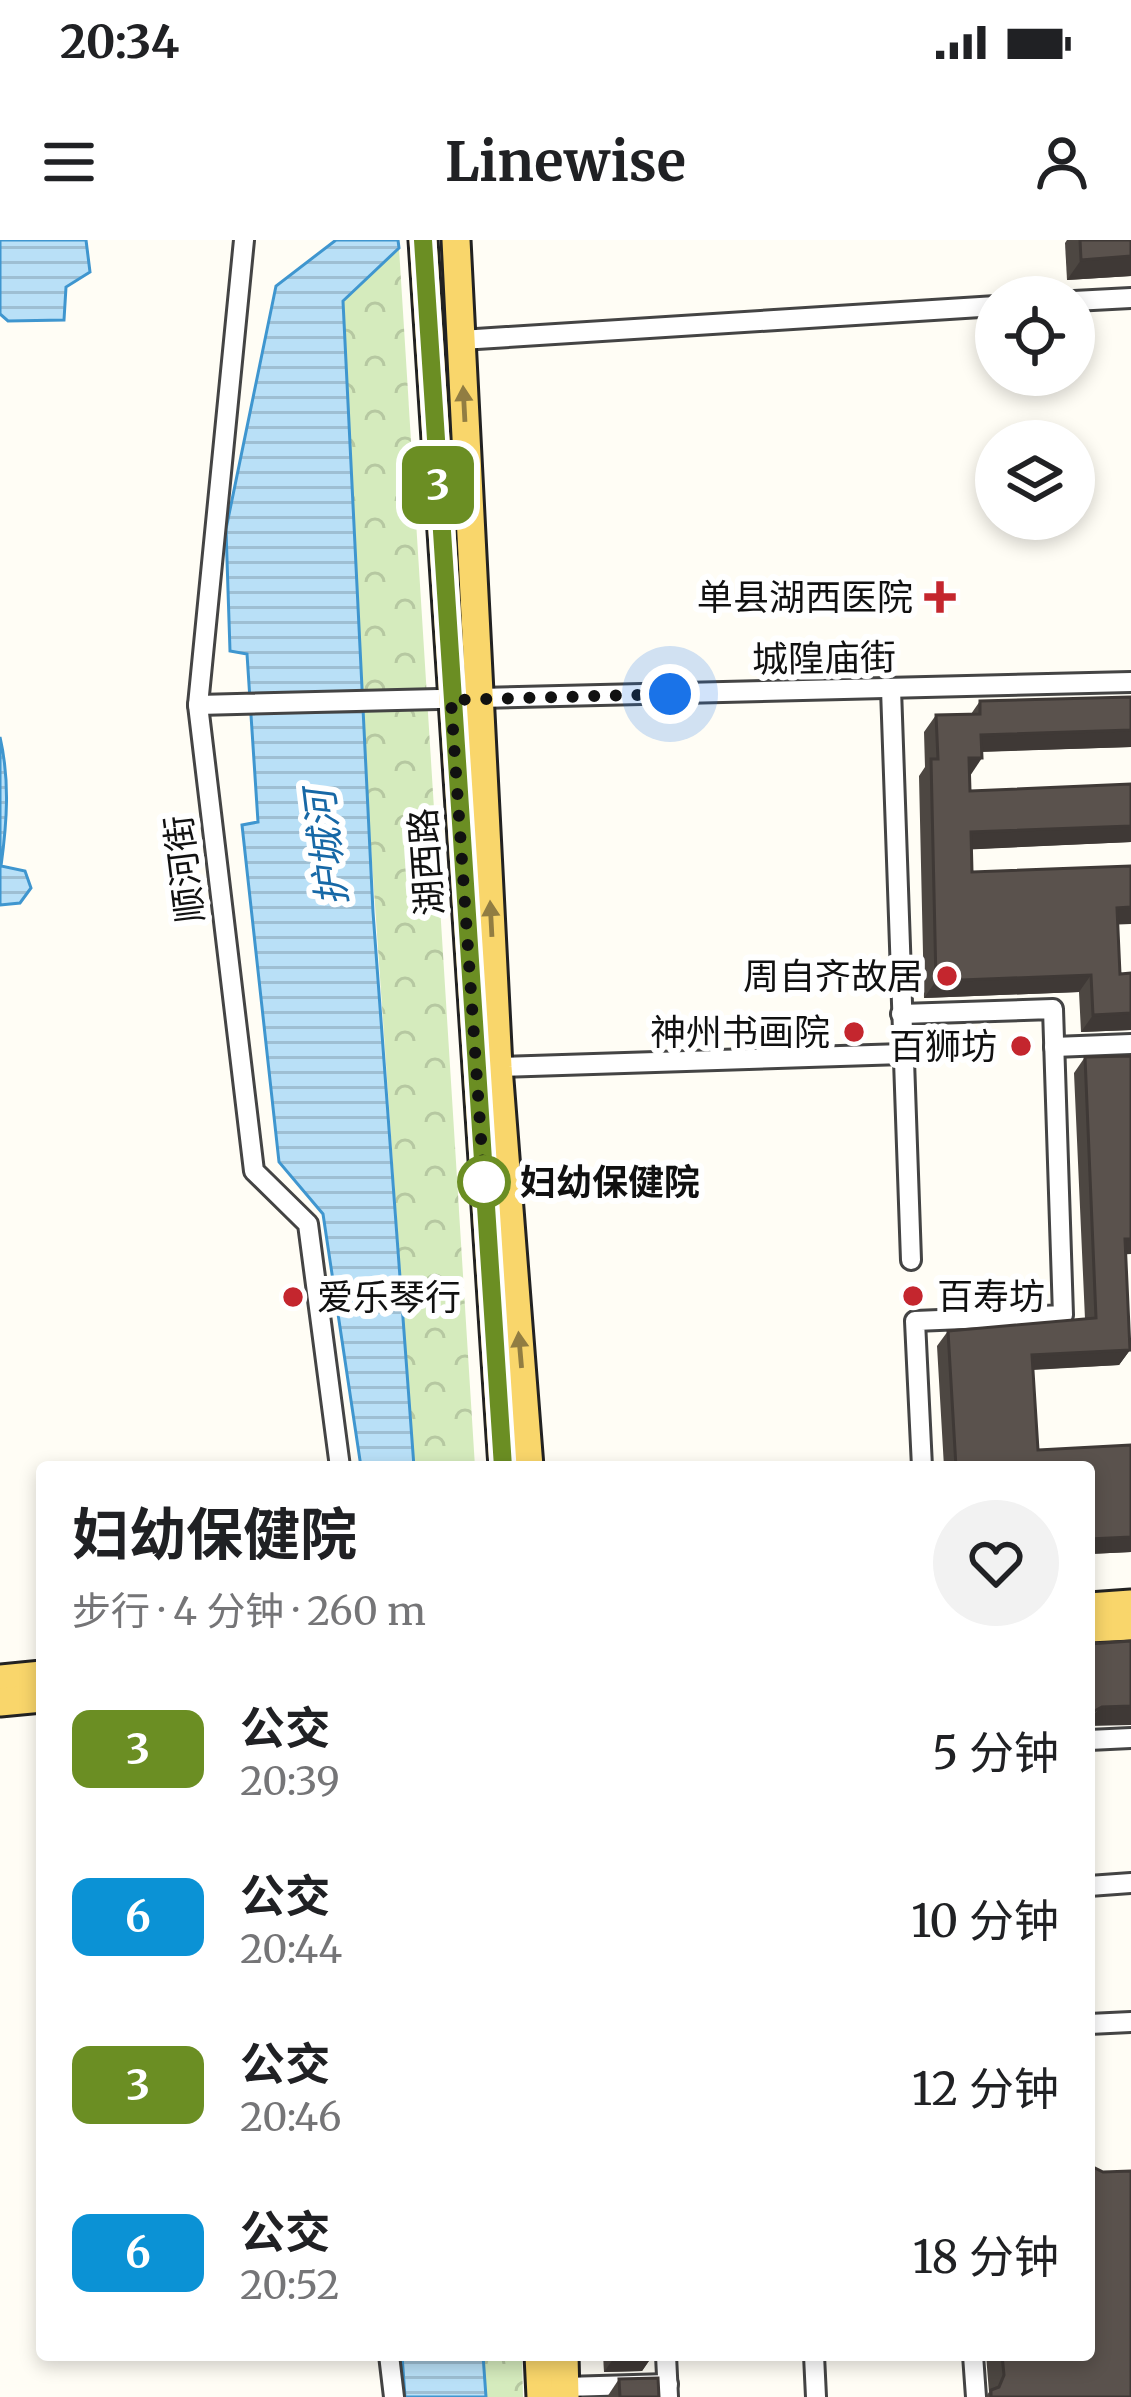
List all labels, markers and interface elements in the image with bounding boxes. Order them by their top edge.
text: 20:34 [60,14,179,70]
text: Linewise [445,128,686,196]
icon: menu [36,129,102,195]
icon: person [1029,129,1095,195]
map controls [975,276,1095,540]
button: locate [975,276,1095,396]
one-way arrow [454,384,473,422]
button: layers [975,420,1095,540]
line badge: 3 [399,446,477,524]
text: 3 [426,459,450,511]
place label: 单县湖西医院 [697,575,913,620]
marker: 单县湖西医院 [924,581,956,613]
street label: 城隍庙街 [752,635,896,682]
your location [640,664,700,724]
water label: 护城河 [294,780,358,909]
street label: 湖西路 [400,807,453,917]
street label: 顺河街 [156,813,213,925]
one-way arrow [481,899,500,937]
place label: 周自齐故居 [743,954,923,999]
marker: 周自齐故居 [934,963,960,989]
place label: 神州书画院 [650,1010,830,1055]
marker: 神州书画院 [841,1019,867,1045]
place label: 百狮坊 [889,1024,997,1069]
marker: 百狮坊 [1008,1033,1034,1059]
marker: 妇幼保健院 [459,1157,509,1207]
place label: 妇幼保健院 [520,1160,700,1205]
place label: 百寿坊 [937,1274,1045,1319]
place label: 爱乐琴行 [317,1275,461,1320]
marker: 百寿坊 [900,1283,926,1309]
marker: 爱乐琴行 [280,1284,306,1310]
one-way arrow [511,1331,530,1368]
text: 妇幼保健院 [72,1499,357,1571]
button: heart [933,1500,1059,1626]
text: 步行 · 4 分钟 · 260 m [72,1587,426,1636]
text: 公交 [240,1700,330,1756]
text: 3 [126,1723,150,1775]
text: 5 分钟 [932,1725,1059,1781]
text: 20:39 [240,1757,340,1806]
text: 公交 [240,1868,330,1924]
text: 6 [125,1891,151,1943]
text: 10 分钟 [911,1893,1059,1949]
text: 20:44 [240,1925,342,1974]
text: 公交 [240,2036,330,2092]
text: 3 [126,2059,150,2111]
text: 12 分钟 [912,2061,1059,2117]
text: 20:46 [240,2093,342,2142]
text: 公交 [240,2204,330,2260]
text: 6 [125,2227,151,2279]
text: 18 分钟 [913,2229,1059,2285]
text: 20:52 [240,2261,340,2310]

